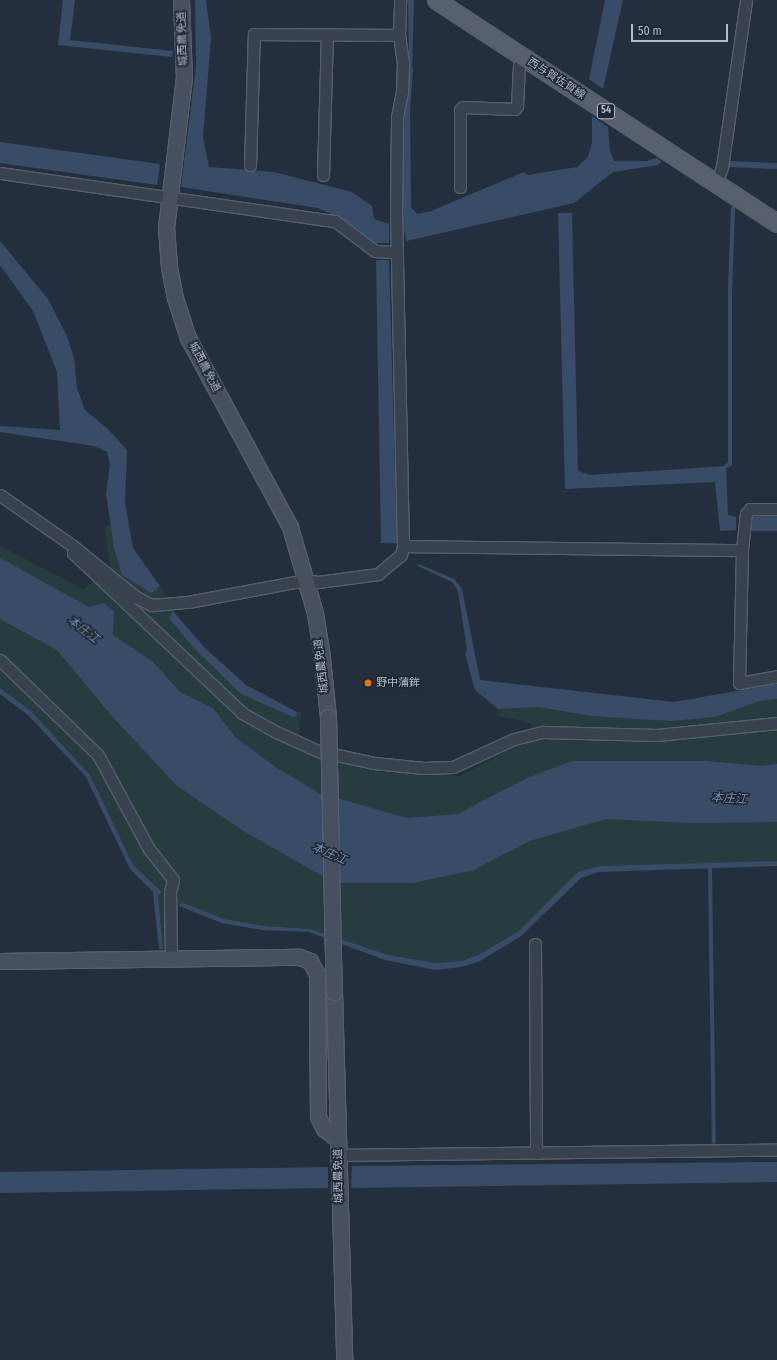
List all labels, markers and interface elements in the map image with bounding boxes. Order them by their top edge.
street label: 城西農免道 [175,11,191,67]
scale bar [633,16,730,42]
text: 50 m [638,24,662,38]
street label: 西与賀佐賀線 [525,55,587,103]
road number: 54 [596,103,616,119]
street label: 城西農免道 [185,340,223,394]
water label: 本庄江 [64,613,102,647]
street label: 城西農免道 [312,638,332,694]
place label: 野中蒲鉾 [376,676,420,690]
marker: 野中蒲鉾 [363,678,373,688]
water label: 本庄江 [711,791,747,807]
water label: 本庄江 [310,840,348,868]
street label: 城西農免道 [332,1148,346,1204]

